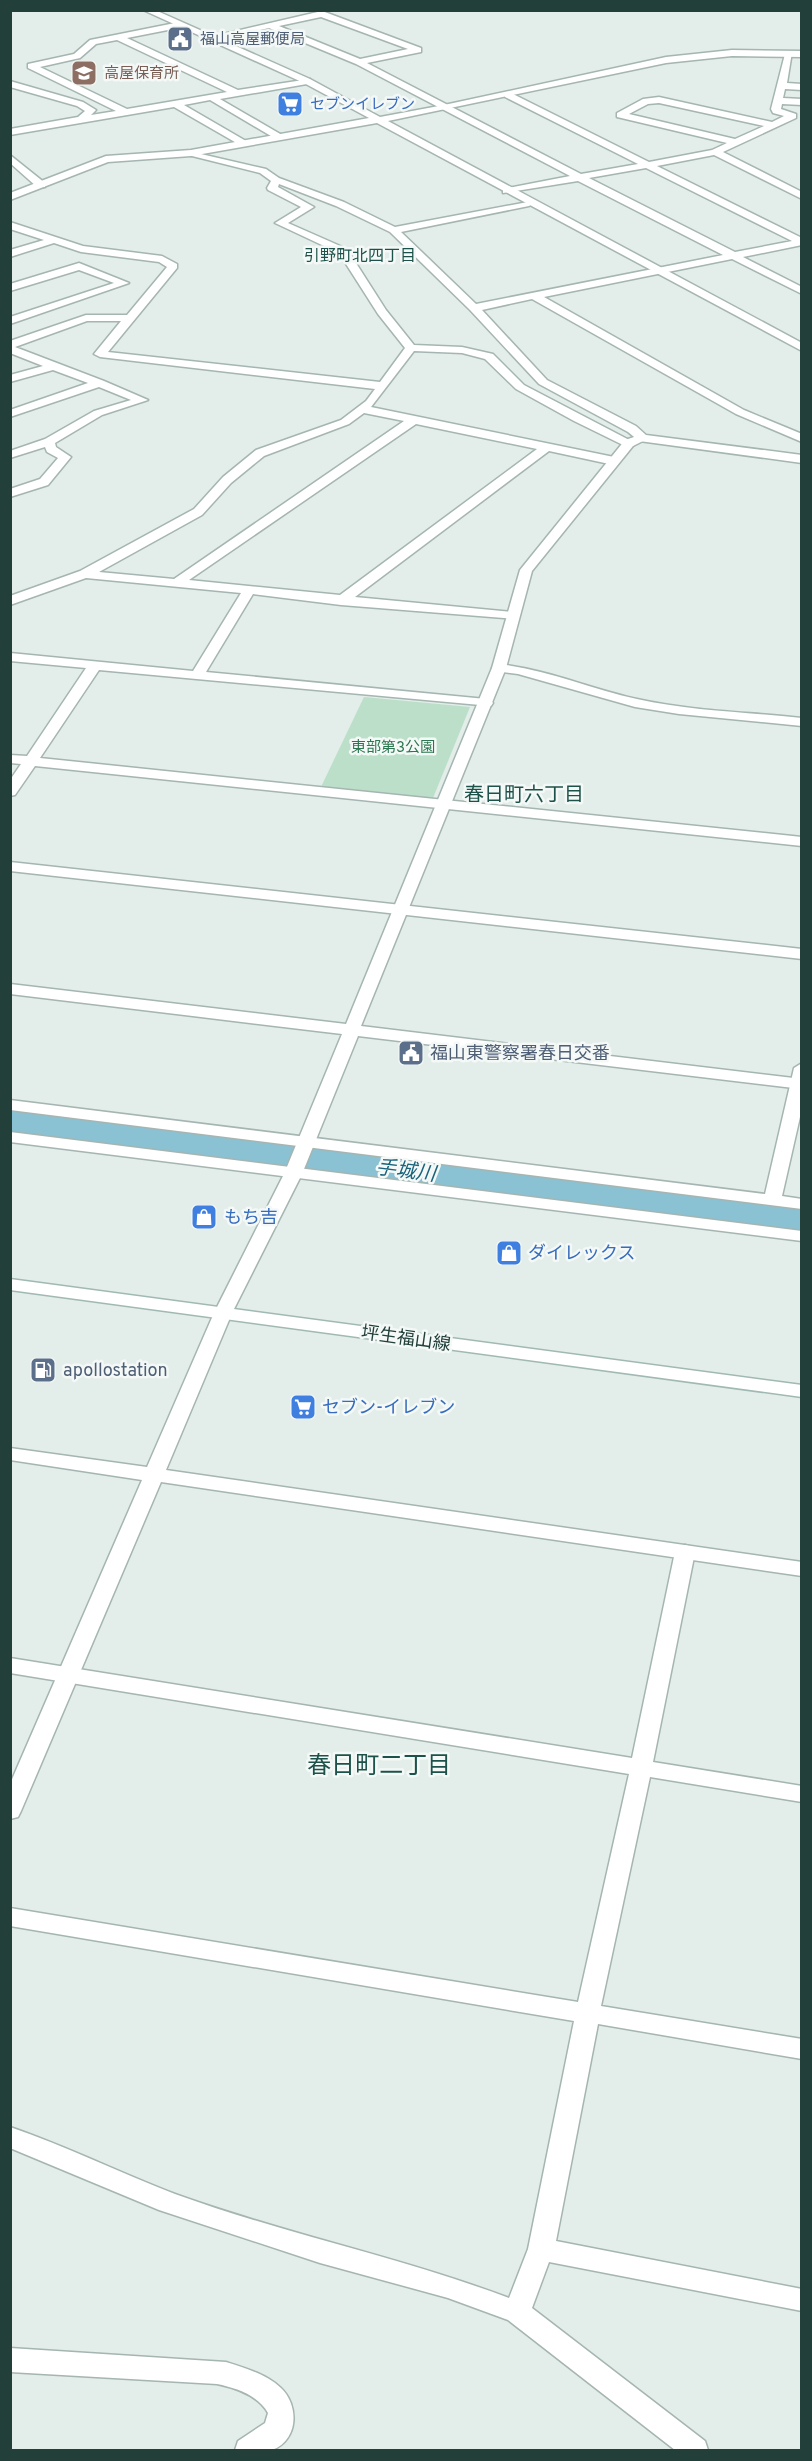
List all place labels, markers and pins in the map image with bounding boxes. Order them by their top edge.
public building icon: 福山高屋郵便局 [165,24,195,54]
place label: 福山高屋郵便局 [200,31,305,50]
school or university icon: 高屋保育所 [69,58,99,88]
place label: 高屋保育所 [104,65,179,84]
supermarket icon: セブンイレブン [275,89,305,119]
place label: セブンイレブン [310,96,415,115]
public building icon: 福山東警察署春日交番 [396,1038,426,1068]
place label: 福山東警察署春日交番 [430,1043,610,1066]
shop icon: もち吉 [189,1202,219,1232]
place label: もち吉 [224,1207,278,1230]
shop icon: ダイレックス [494,1238,524,1268]
place label: ダイレックス [528,1243,635,1266]
fuel station icon: apollostation [28,1355,58,1385]
place label: apollostation [63,1360,168,1383]
supermarket icon: セブン-イレブン [288,1392,318,1422]
place label: セブン-イレブン [322,1397,455,1420]

